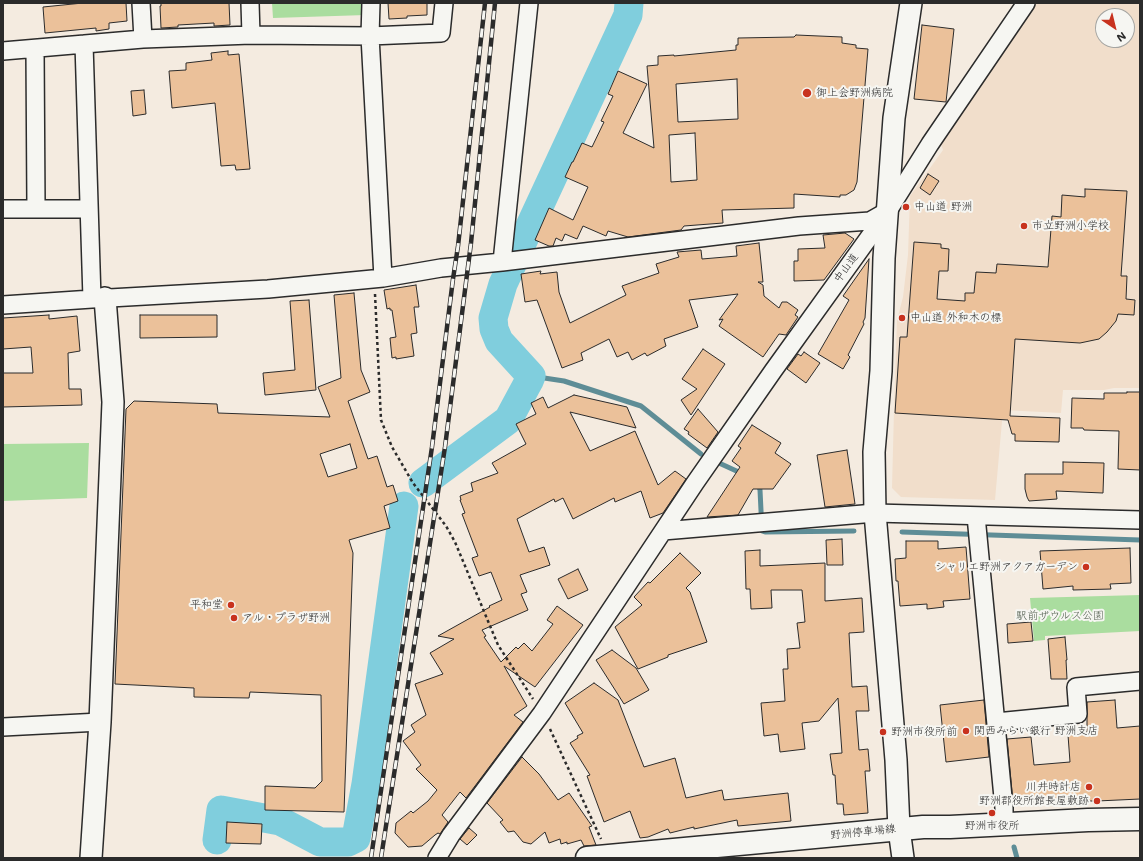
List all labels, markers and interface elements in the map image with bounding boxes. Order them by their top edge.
north arrow [1095,8,1135,48]
text: N [1114,29,1129,46]
place label: 御上会野洲病院 [816,86,893,100]
marker: 御上会野洲病院 [801,87,813,99]
place label: 中山道 野洲 [914,200,973,214]
marker: 中山道 野洲 [901,202,911,212]
place label: 市立野洲小学校 [1032,219,1109,233]
marker: 市立野洲小学校 [1019,221,1029,231]
street label: 中山道 [831,251,861,285]
place label: 中山道 外和木の標 [910,311,1002,325]
marker: 中山道 外和木の標 [897,313,907,323]
place label: シャリエ野洲アクアガーデン [935,560,1078,574]
marker: シャリエ野洲アクアガーデン [1081,562,1091,572]
place label: 平和堂 [190,598,223,612]
marker: 平和堂 [226,600,236,610]
park label: 駅前ザウルス公園 [1016,609,1104,623]
place label: アル・プラザ野洲 [242,611,330,625]
marker: アル・プラザ野洲 [229,613,239,623]
place label: 関西みらい銀行 野洲支店 [974,724,1099,738]
place label: 野洲市役所前 [891,725,957,739]
marker: 関西みらい銀行 野洲支店 [961,726,971,736]
marker: 野洲市役所前 [878,727,888,737]
place label: 川井時計店 [1026,780,1081,794]
marker: 川井時計店 [1084,782,1094,792]
place label: 野洲郡役所館長屋敷跡 [979,794,1089,808]
marker: 野洲郡役所館長屋敷跡 [1092,796,1102,806]
marker: 野洲市役所 [987,808,997,818]
place label: 野洲市役所 [965,819,1019,833]
street label: 野洲停車場線 [829,822,897,842]

